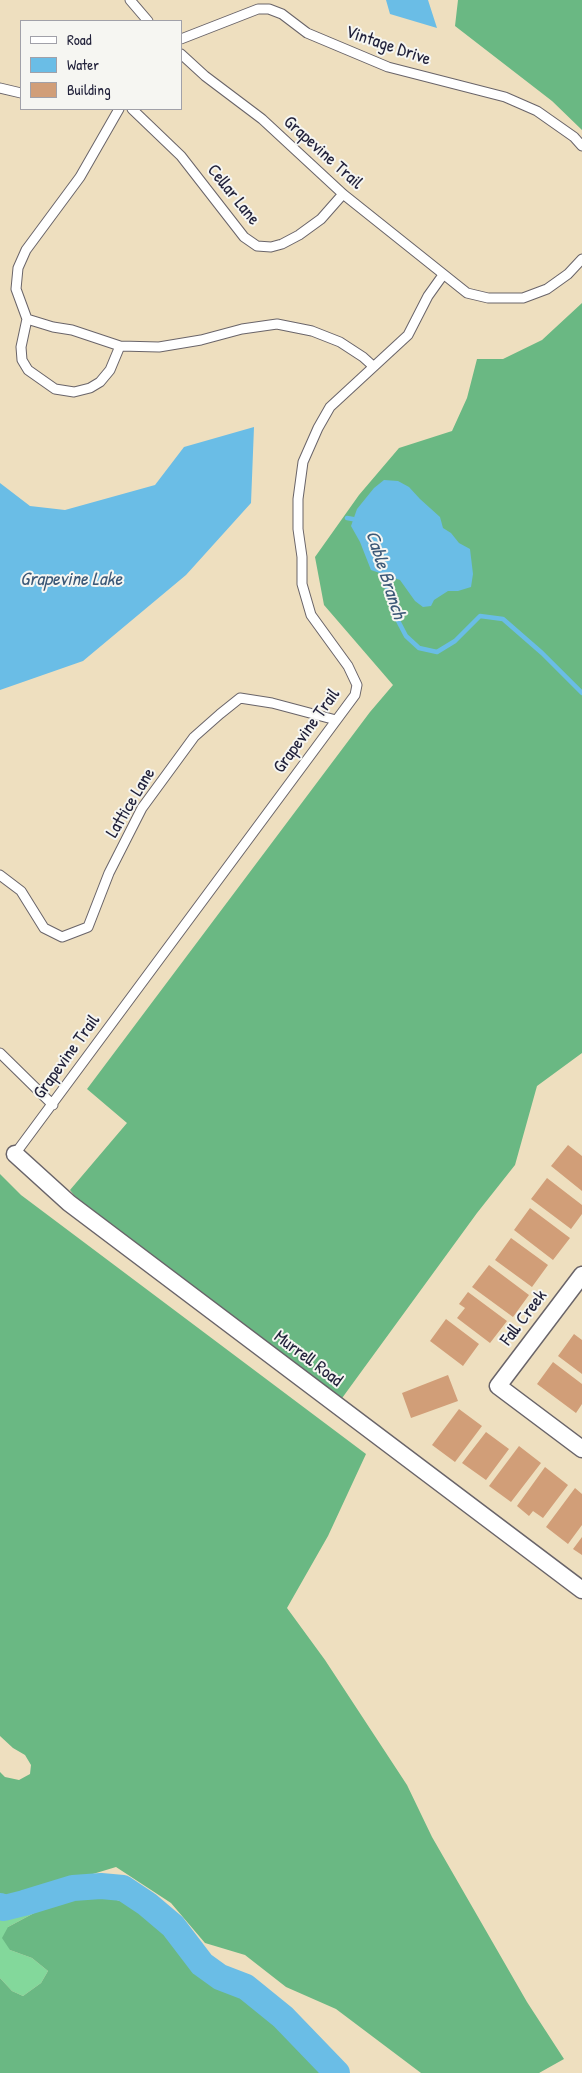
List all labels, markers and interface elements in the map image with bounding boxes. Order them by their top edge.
legend [20,20,182,110]
street label: Vintage Drive [343,21,433,71]
text: Road [67,29,92,50]
text: Water [67,54,99,75]
text: Building [67,79,111,100]
street label: Grapevine Trail [279,112,367,194]
street label: Cellar Lane [202,160,264,230]
water label: Cable Branch [360,528,410,622]
water label: Grapevine Lake [20,569,122,591]
street label: Grapevine Trail [269,684,345,778]
street label: Lattice Lane [102,764,160,842]
street label: Grapevine Trail [29,1010,105,1104]
street label: Fall Creek [496,1286,552,1350]
street label: Murrell Road [269,1326,347,1392]

